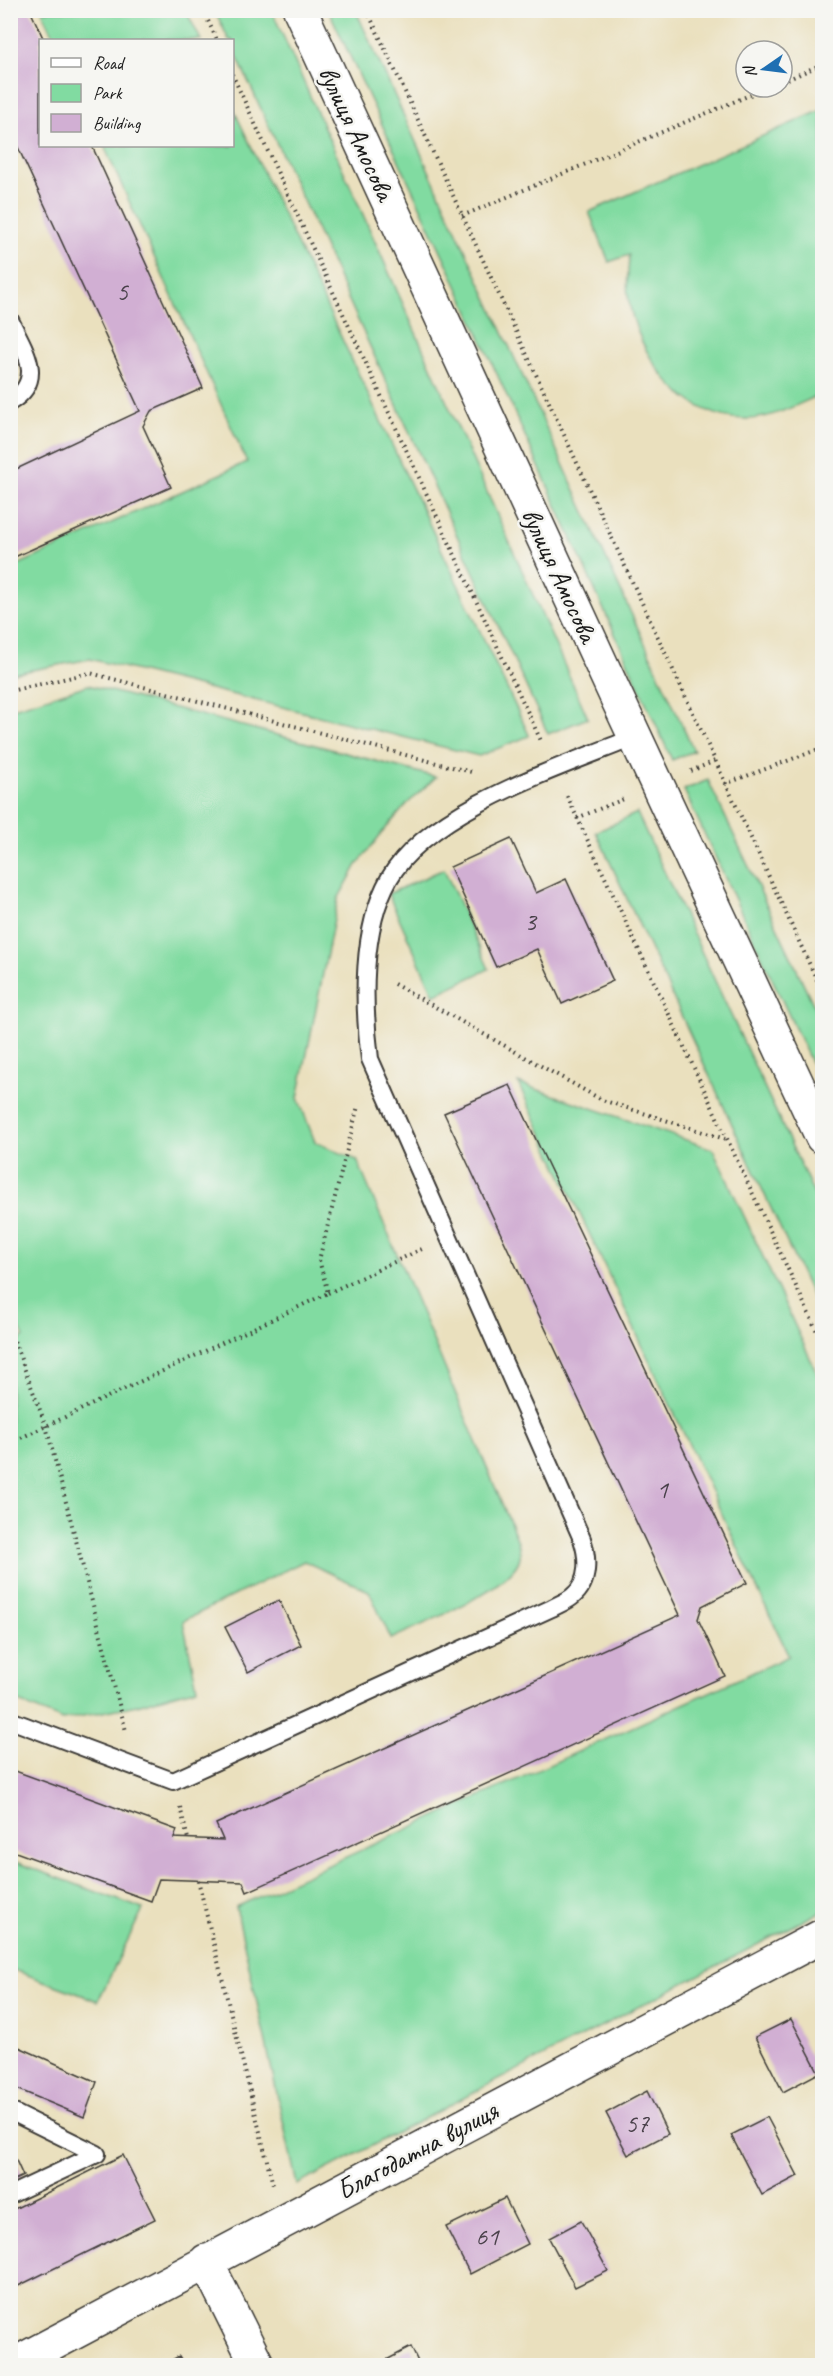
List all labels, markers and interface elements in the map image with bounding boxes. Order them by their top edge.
legend [39,39,234,147]
north arrow [734,39,794,99]
text: Road [93,52,126,74]
street label: вулиця Амосова [311,60,404,208]
text: N [739,62,761,80]
text: Park [93,82,123,104]
text: Building [93,112,142,134]
house number: 5 [116,275,129,308]
street label: вулиця Амосова [514,502,607,650]
house number: 3 [524,905,538,938]
house number: 1 [656,1473,669,1506]
street label: Благодатна вулиця [330,2092,505,2207]
house number: 57 [625,2107,650,2140]
house number: 61 [475,2220,500,2253]

